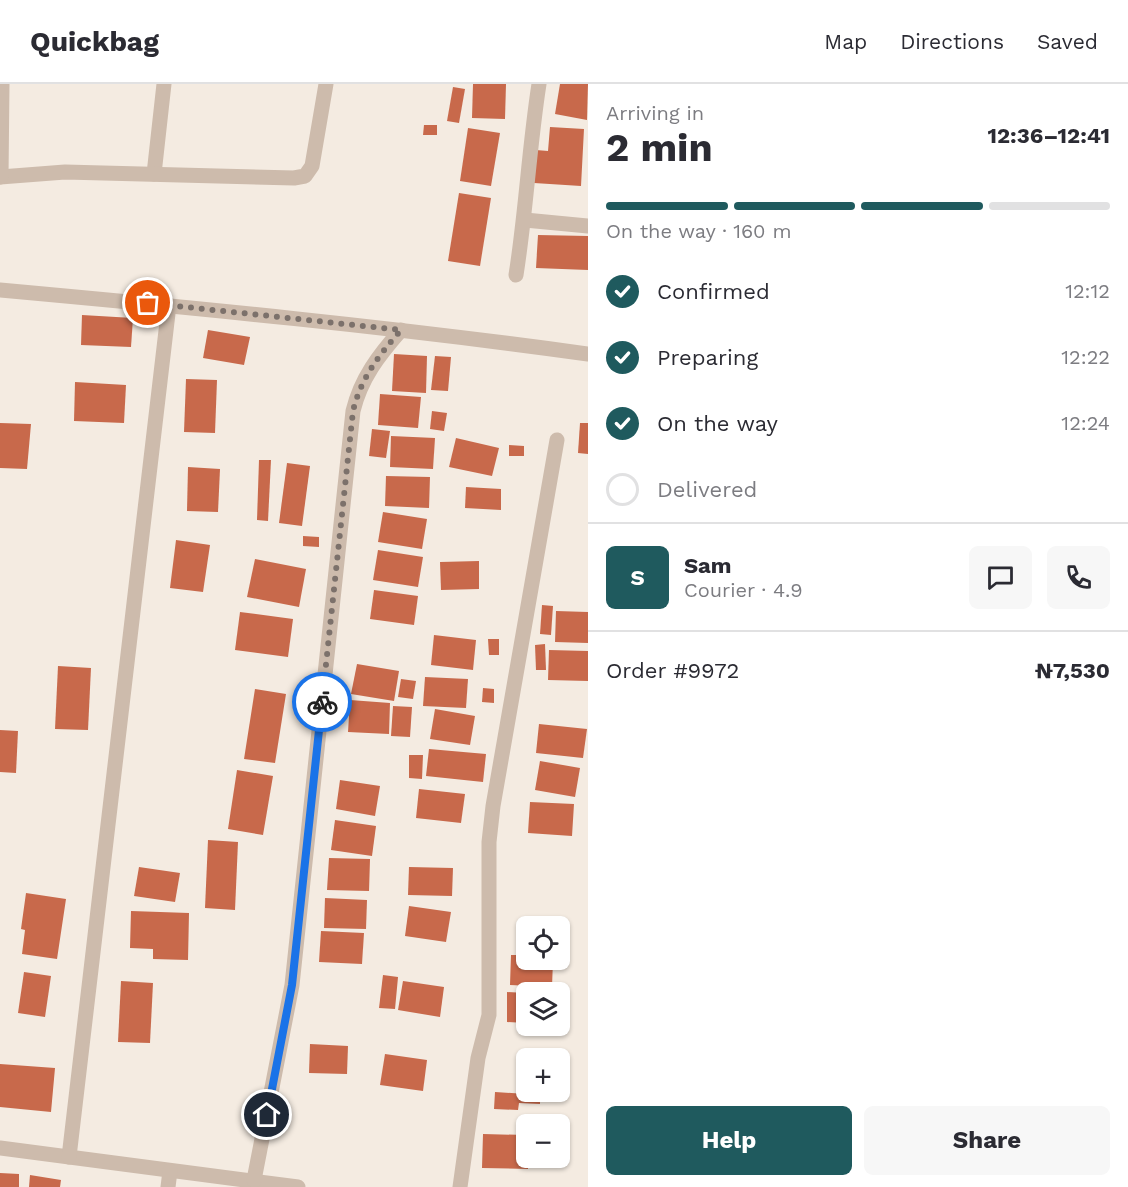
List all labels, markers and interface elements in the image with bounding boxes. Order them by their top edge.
text: Quickbag [30,25,159,58]
text: Map [824,29,867,54]
text: Directions [900,29,1004,54]
text: Saved [1037,29,1098,54]
text: Arriving in [606,101,704,125]
text: 12:36–12:41 [987,123,1110,148]
text: 2 min [606,125,713,170]
text: On the way · 160 m [606,219,791,243]
icon: check [606,275,639,308]
pin [122,277,173,328]
text: Confirmed [657,279,770,304]
text: 12:12 [1065,279,1110,303]
icon: bag [131,286,164,319]
icon: check [606,341,639,374]
text: Preparing [657,345,758,370]
text: 12:22 [1061,345,1110,369]
icon: check [606,407,639,440]
text: On the way [657,411,778,436]
text: 12:24 [1061,411,1110,435]
text: Delivered [657,477,757,502]
button: chat [969,546,1032,609]
button: phone [1047,546,1110,609]
text: Sam [684,553,732,578]
text: S [630,565,645,590]
text: Courier · 4.9 [684,578,803,602]
text: Order #9972 [606,658,739,683]
text: ₦7,530 [1035,658,1110,683]
courier [292,672,352,732]
icon: bike [306,686,339,719]
map controls [516,916,570,1168]
button: locate [516,916,570,970]
button: layers [516,982,570,1036]
button: + [516,1048,570,1102]
pin [241,1089,292,1140]
icon: home [250,1098,283,1131]
button: Help [606,1106,852,1175]
button: Share [864,1106,1110,1175]
button: − [516,1114,570,1168]

